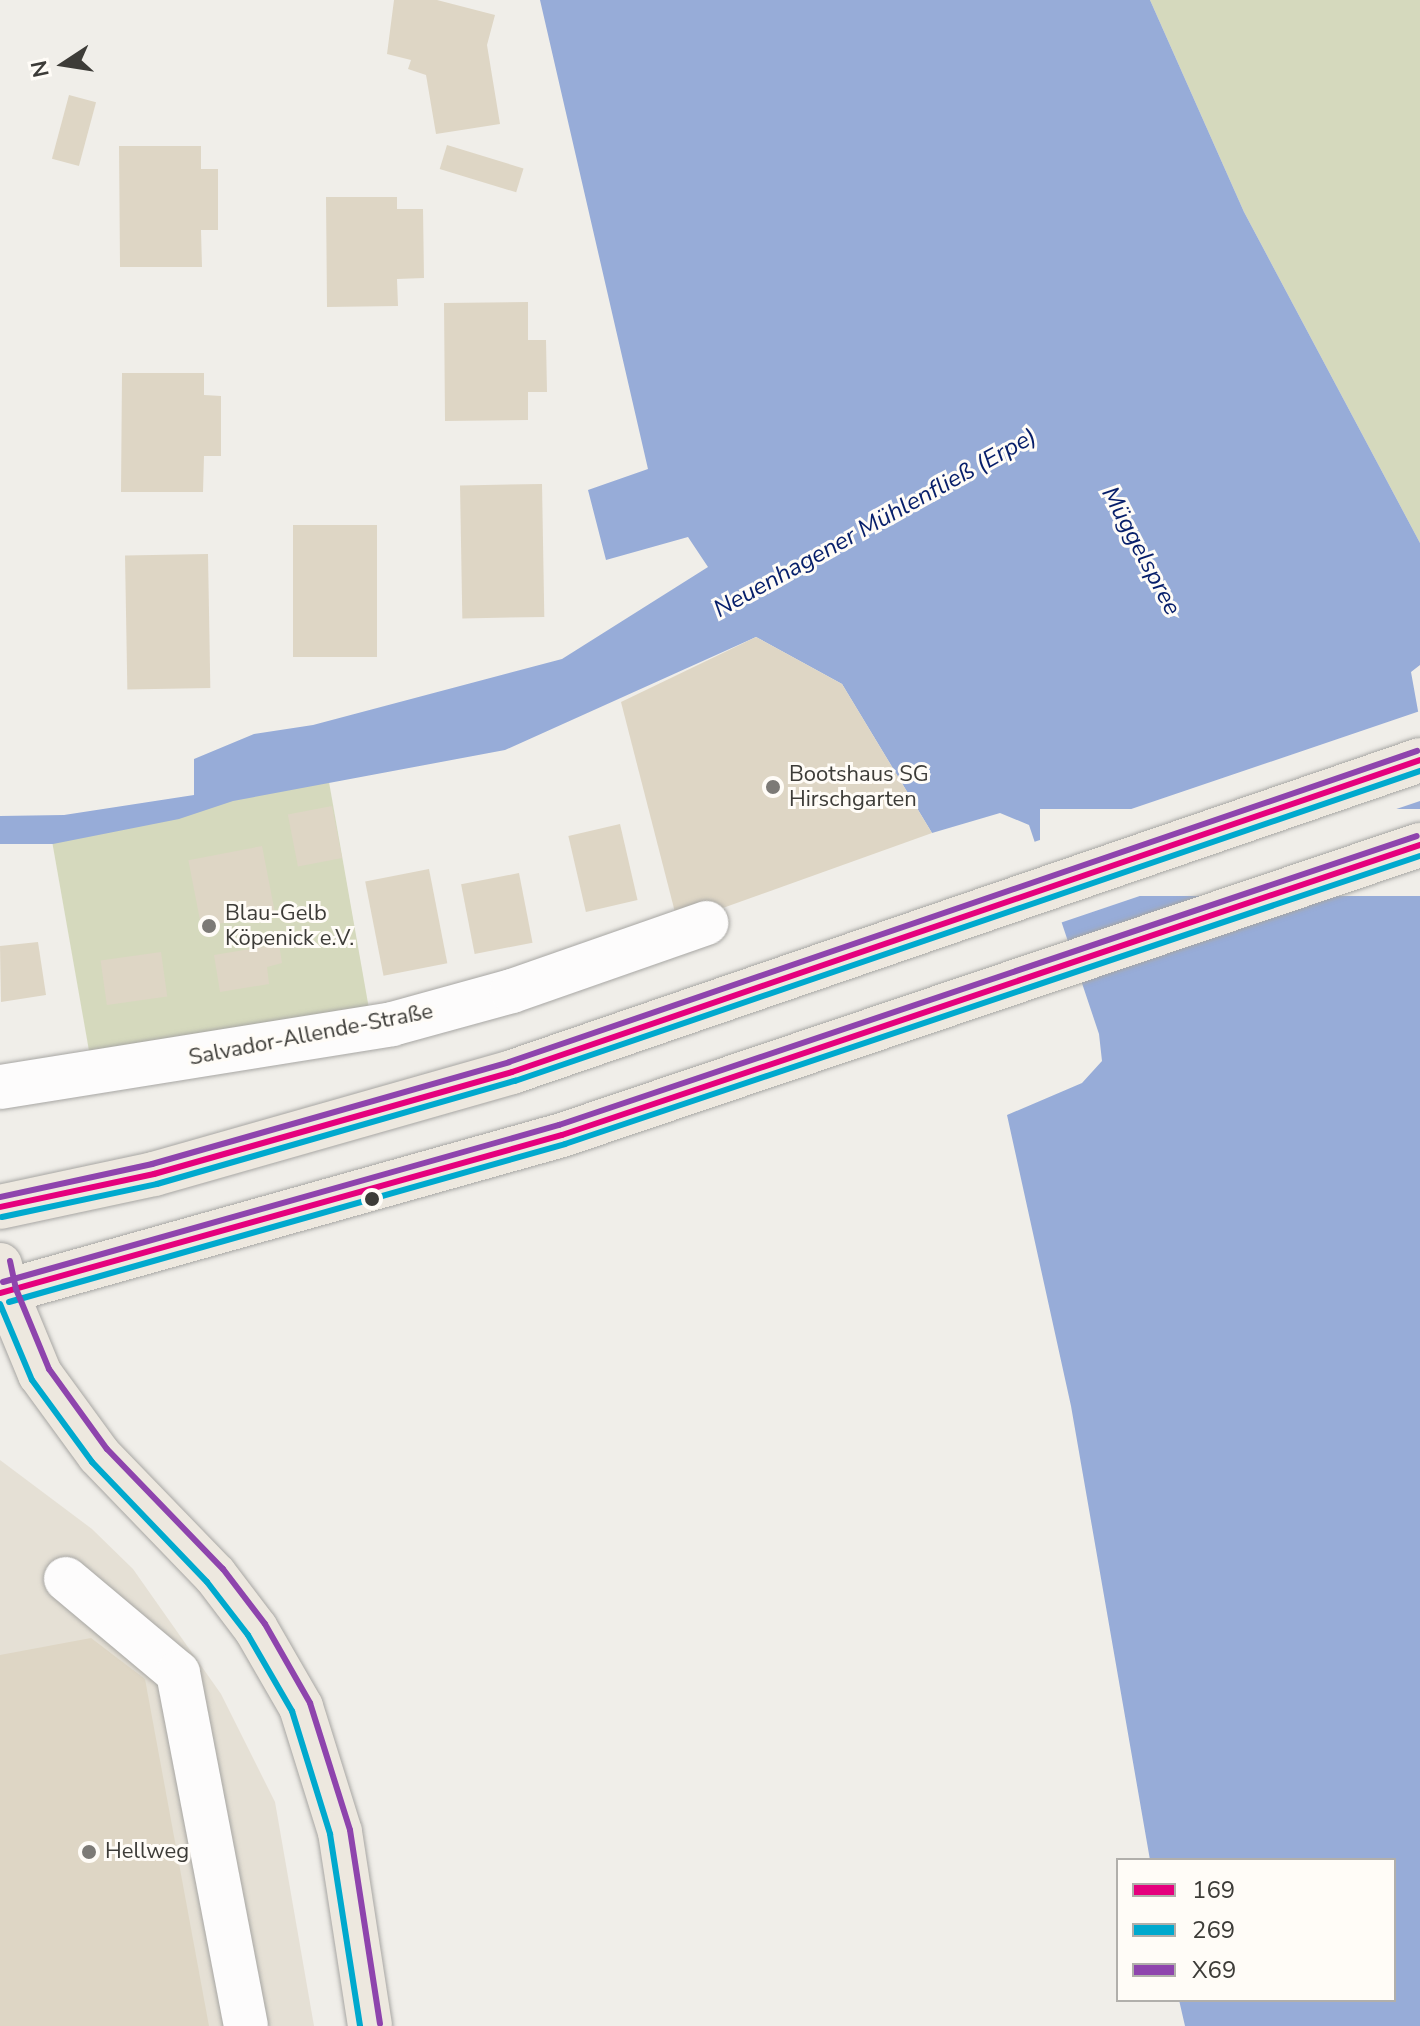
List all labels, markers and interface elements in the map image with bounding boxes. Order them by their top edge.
north arrow [24,24,104,104]
text: N [24,58,57,80]
water label: Neuenhagener Mühlenfließ (Erpe) [709,422,1041,624]
water label: Müggelspree [1095,482,1187,620]
place label: Bootshaus SG Hirschgarten [789,761,929,812]
marker: Bootshaus SG Hirschgarten [764,778,782,796]
place label: Blau-Gelb Köpenick e.V. [225,900,354,952]
marker: Blau-Gelb Köpenick e.V. [200,917,218,935]
street label: Salvador-Allende-Straße [187,998,435,1072]
unlabelled marker [364,1191,380,1207]
place label: Hellweg [105,1839,189,1865]
marker: Hellweg [80,1843,98,1861]
legend [1116,1858,1396,2002]
text: 169 [1192,1874,1235,1906]
text: 269 [1192,1914,1235,1946]
text: X69 [1192,1954,1236,1986]

